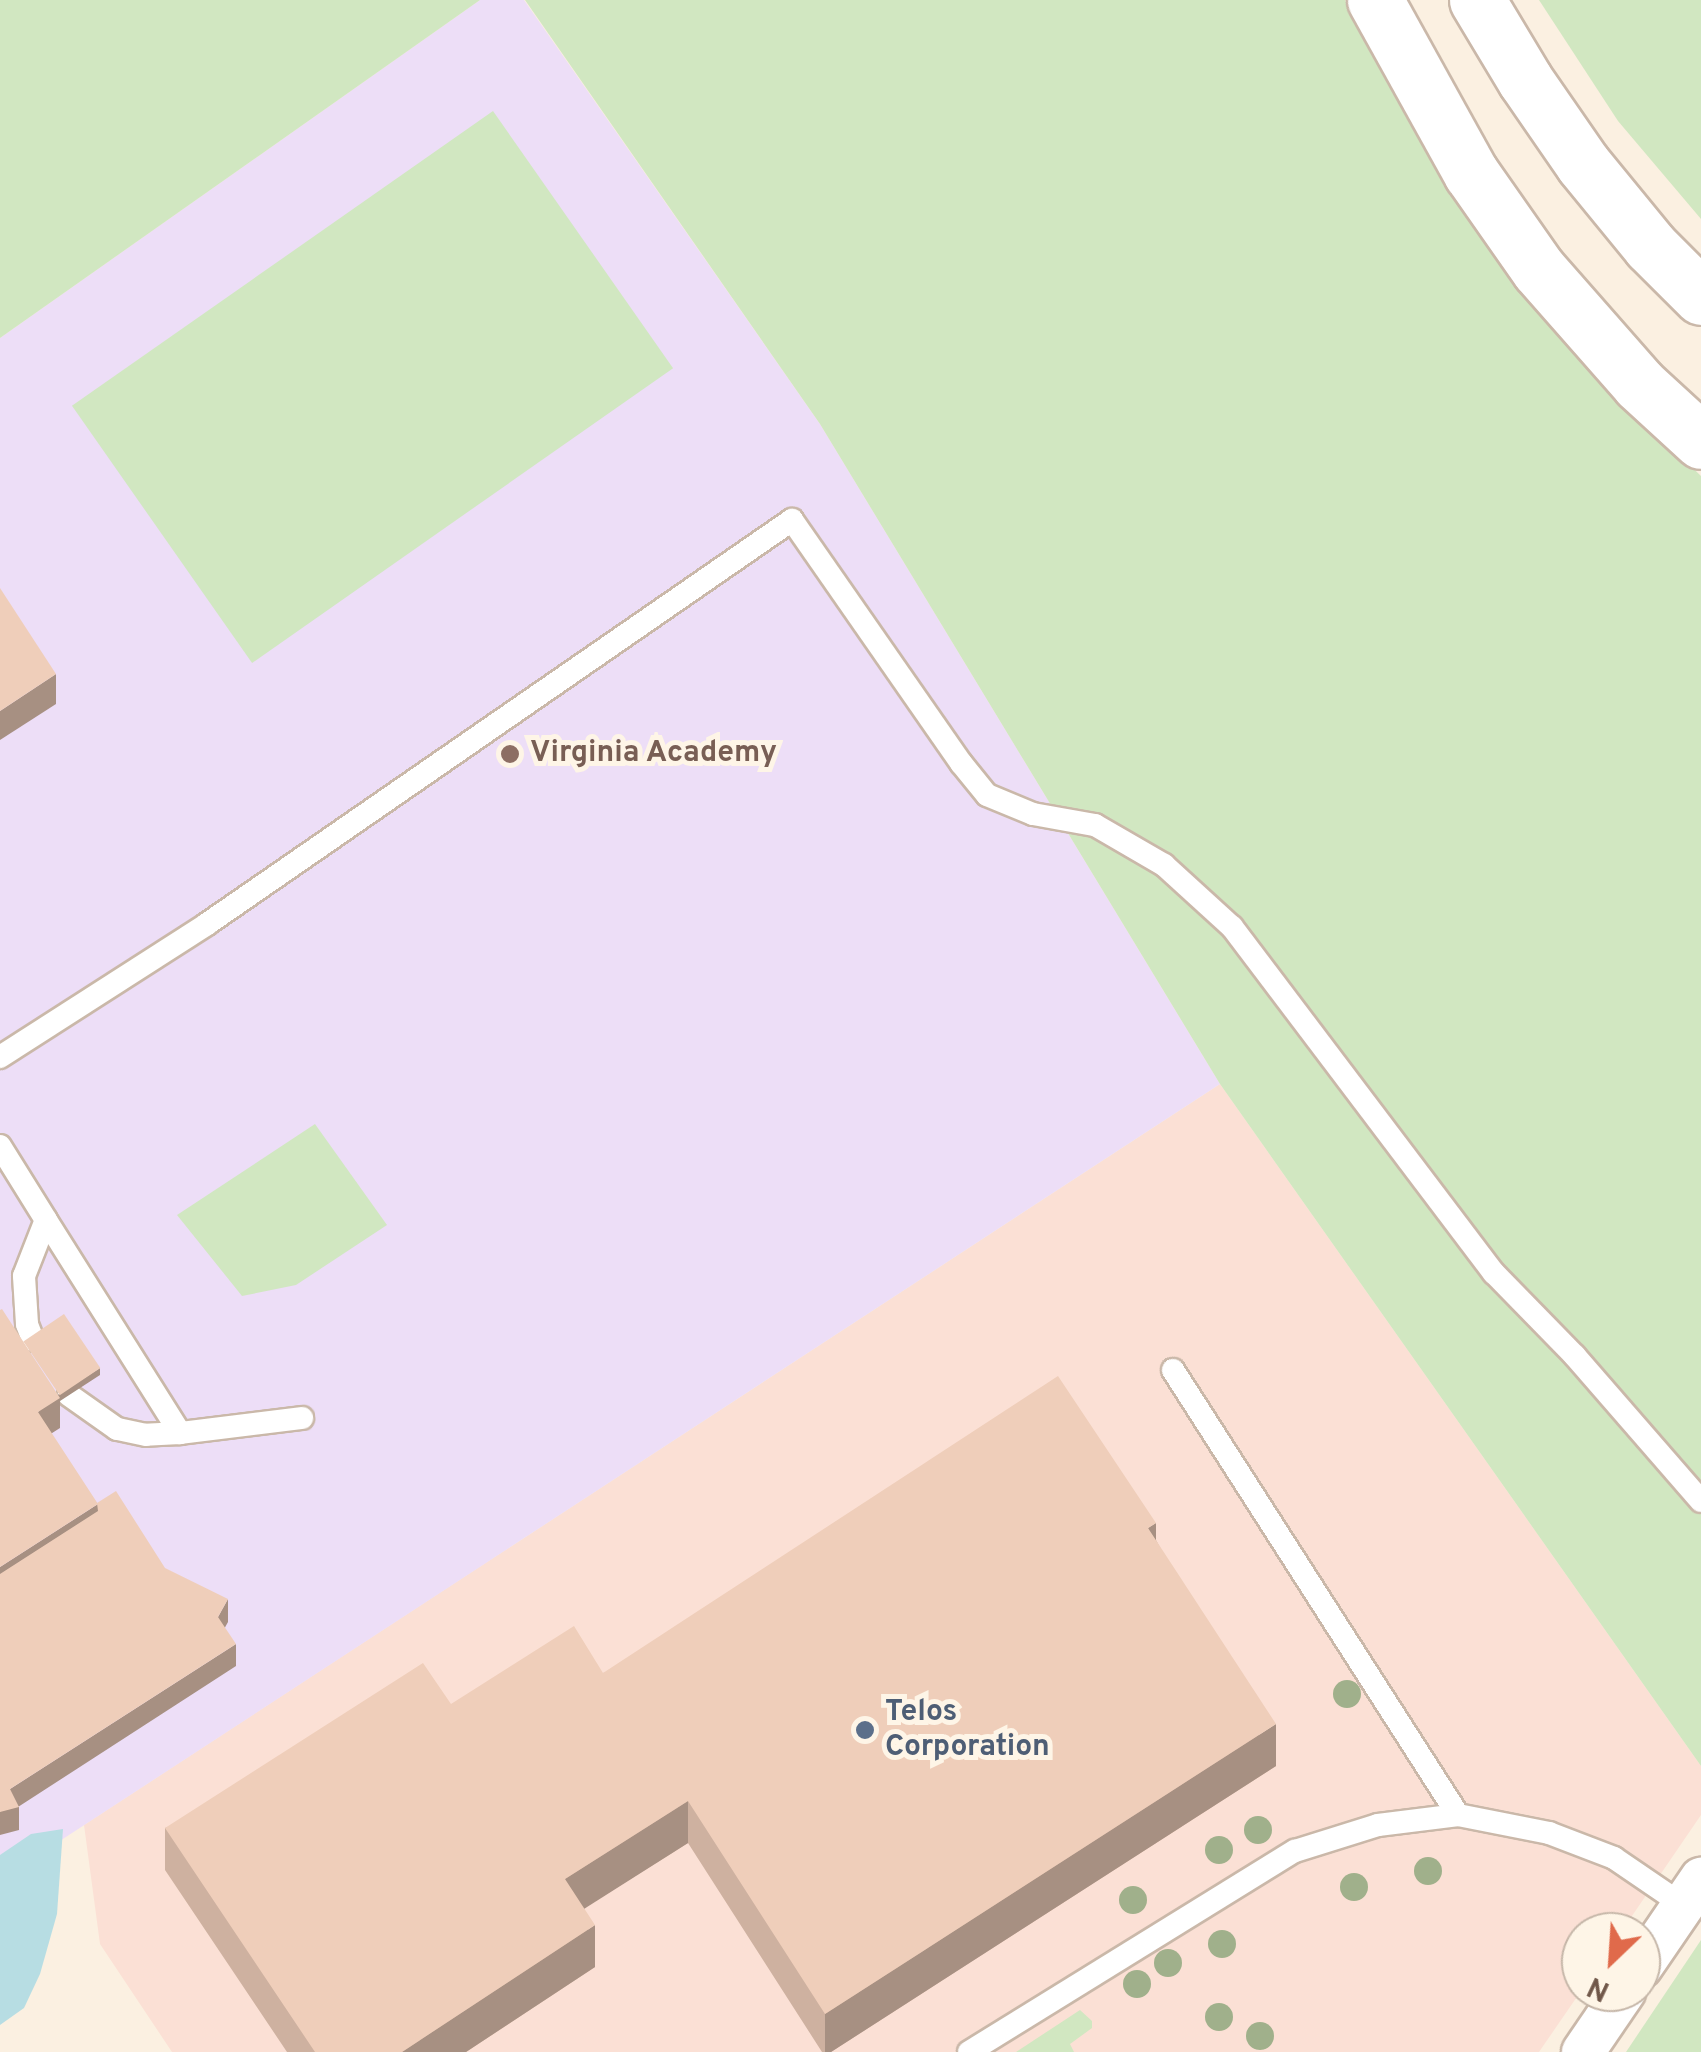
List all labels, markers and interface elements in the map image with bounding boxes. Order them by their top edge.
place label: Virginia Academy [530,736,778,772]
marker: Virginia Academy [499,743,521,765]
place label: Telos Corporation [885,1695,1050,1766]
marker: Telos Corporation [854,1719,876,1741]
north arrow [1561,1912,1661,2012]
text: N [1582,1967,1616,2008]

